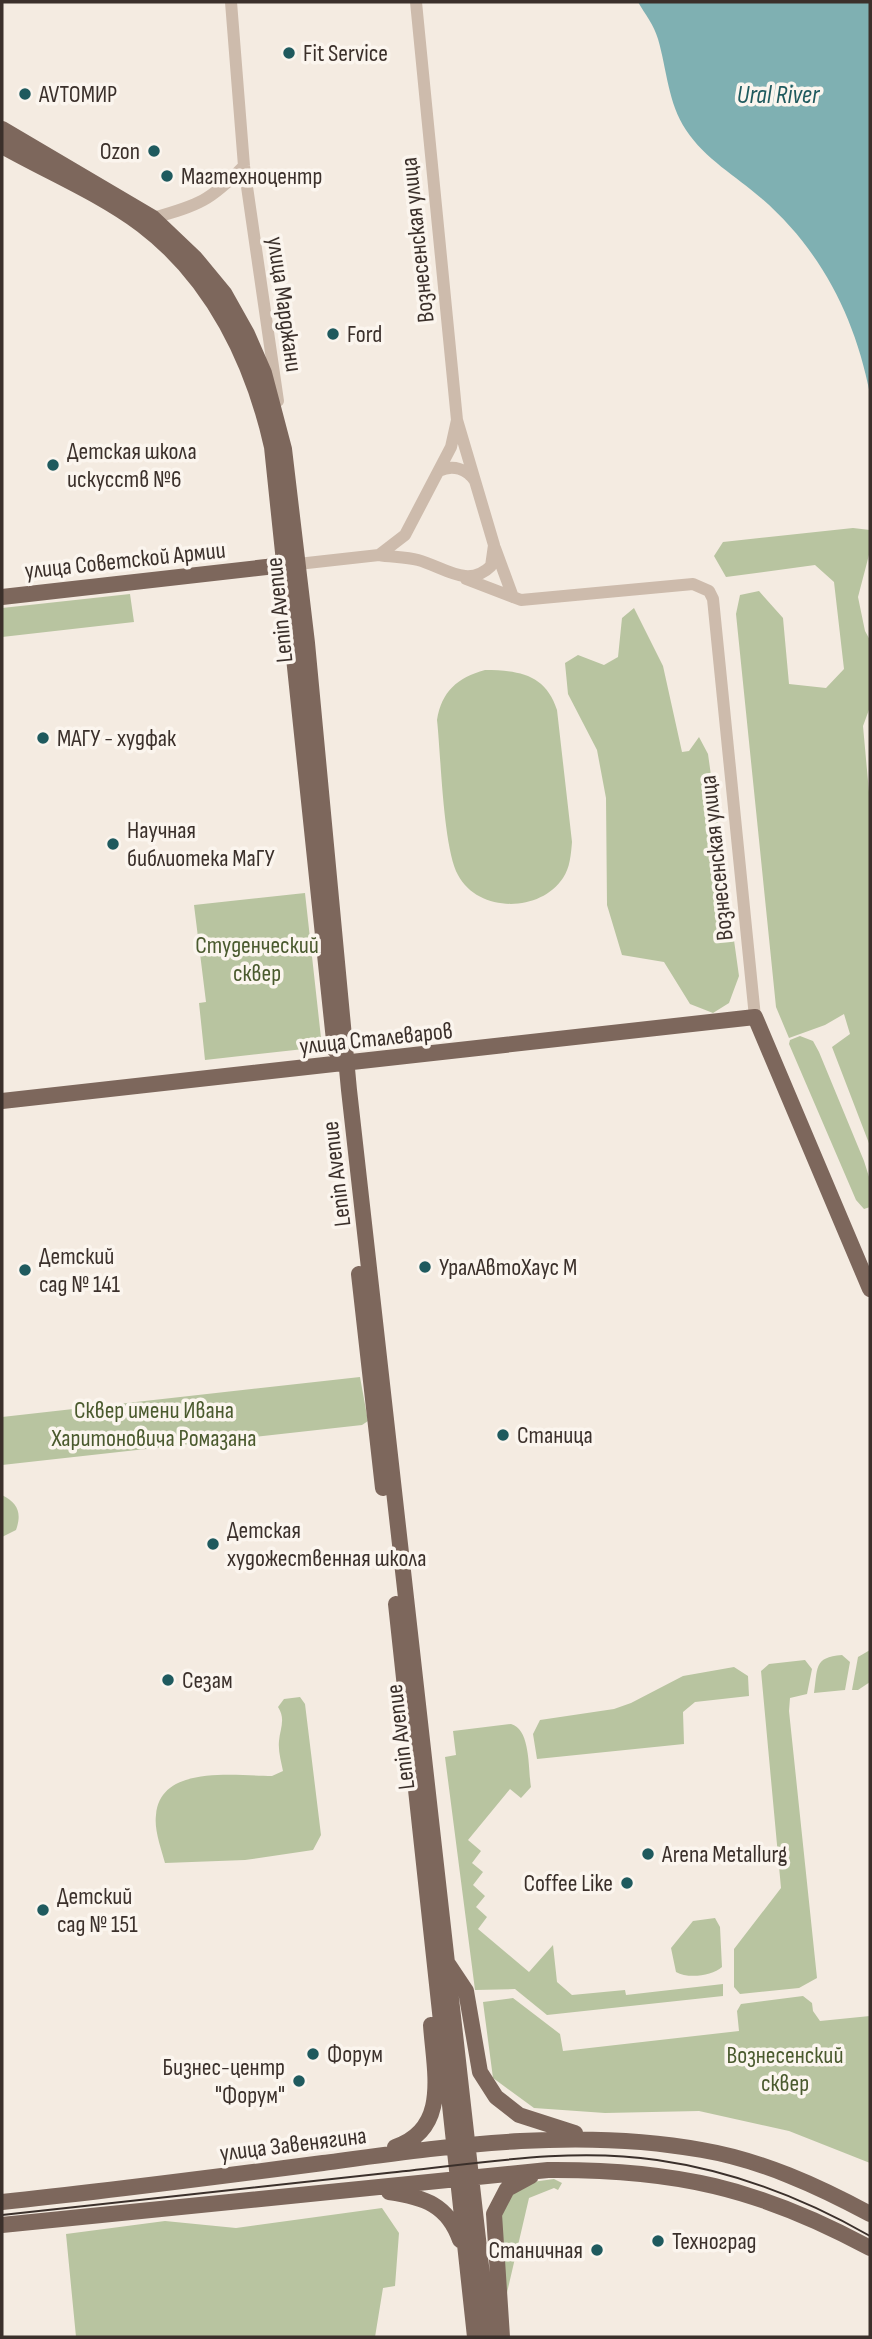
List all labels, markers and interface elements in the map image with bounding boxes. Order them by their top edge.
place label: Fit Service [303,39,388,68]
marker: Fit Service [281,45,297,61]
place label: AVTOМИР [38,80,117,109]
water label: Ural River [737,80,821,111]
marker: AVTOМИР [17,86,33,102]
place label: Ozon [100,137,140,166]
marker: Ozon [146,143,162,159]
street label: Вознесенская улица [394,156,441,324]
place label: Магтехноцентр [181,162,322,191]
marker: Магтехноцентр [159,168,175,184]
street label: улица Марджани [261,235,308,374]
place label: Ford [347,320,382,349]
marker: Ford [325,326,341,342]
place label: Детская школа искусств №6 [67,437,197,494]
marker: Детская школа искусств №6 [45,457,61,473]
street label: улица Советской Армии [23,536,227,585]
street label: Lenin Avenue [260,556,299,664]
place label: МАГУ - худфак [57,724,177,753]
marker: МАГУ - худфак [35,730,51,746]
street label: Вознесенская улица [693,774,740,942]
place label: Научная библиотека МаГУ [127,816,275,873]
marker: Научная библиотека МаГУ [105,836,121,852]
park label: Студенческий сквер [195,931,319,988]
street label: улица Сталеваров [298,1016,454,1061]
street label: Lenin Avenue [316,1120,357,1228]
place label: Детский сад № 141 [39,1242,121,1299]
place label: УралАвтоХаус М [439,1253,577,1282]
marker: УралАвтоХаус М [417,1259,433,1275]
marker: Детский сад № 141 [17,1262,33,1278]
park label: Сквер имени Ивана Харитоновича Ромазана [50,1396,257,1453]
place label: Станица [517,1421,593,1450]
marker: Станица [495,1427,511,1443]
place label: Детская художественная школа [227,1516,426,1573]
marker: Детская художественная школа [205,1536,221,1552]
place label: Сезам [182,1666,233,1695]
marker: Сезам [160,1672,176,1688]
street label: Lenin Avenue [380,1683,421,1791]
place label: Arena Metallurg [661,1840,787,1869]
marker: Arena Metallurg [640,1846,656,1862]
place label: Coffee Like [524,1869,613,1898]
marker: Coffee Like [619,1875,635,1891]
place label: Детский сад № 151 [57,1882,138,1939]
marker: Детский сад № 151 [35,1902,51,1918]
place label: Форум [327,2040,383,2069]
park label: Вознесенский cквер [727,2041,843,2098]
marker: Форум [305,2046,321,2062]
place label: Бизнес-центр "Форум" [163,2053,285,2110]
marker: Бизнес-центр "Форум" [291,2073,307,2089]
street label: улица Завенягина [218,2121,368,2168]
place label: Техноград [672,2227,757,2256]
marker: Техноград [650,2233,666,2249]
place label: Станичная [488,2236,583,2265]
marker: Станичная [589,2242,605,2258]

